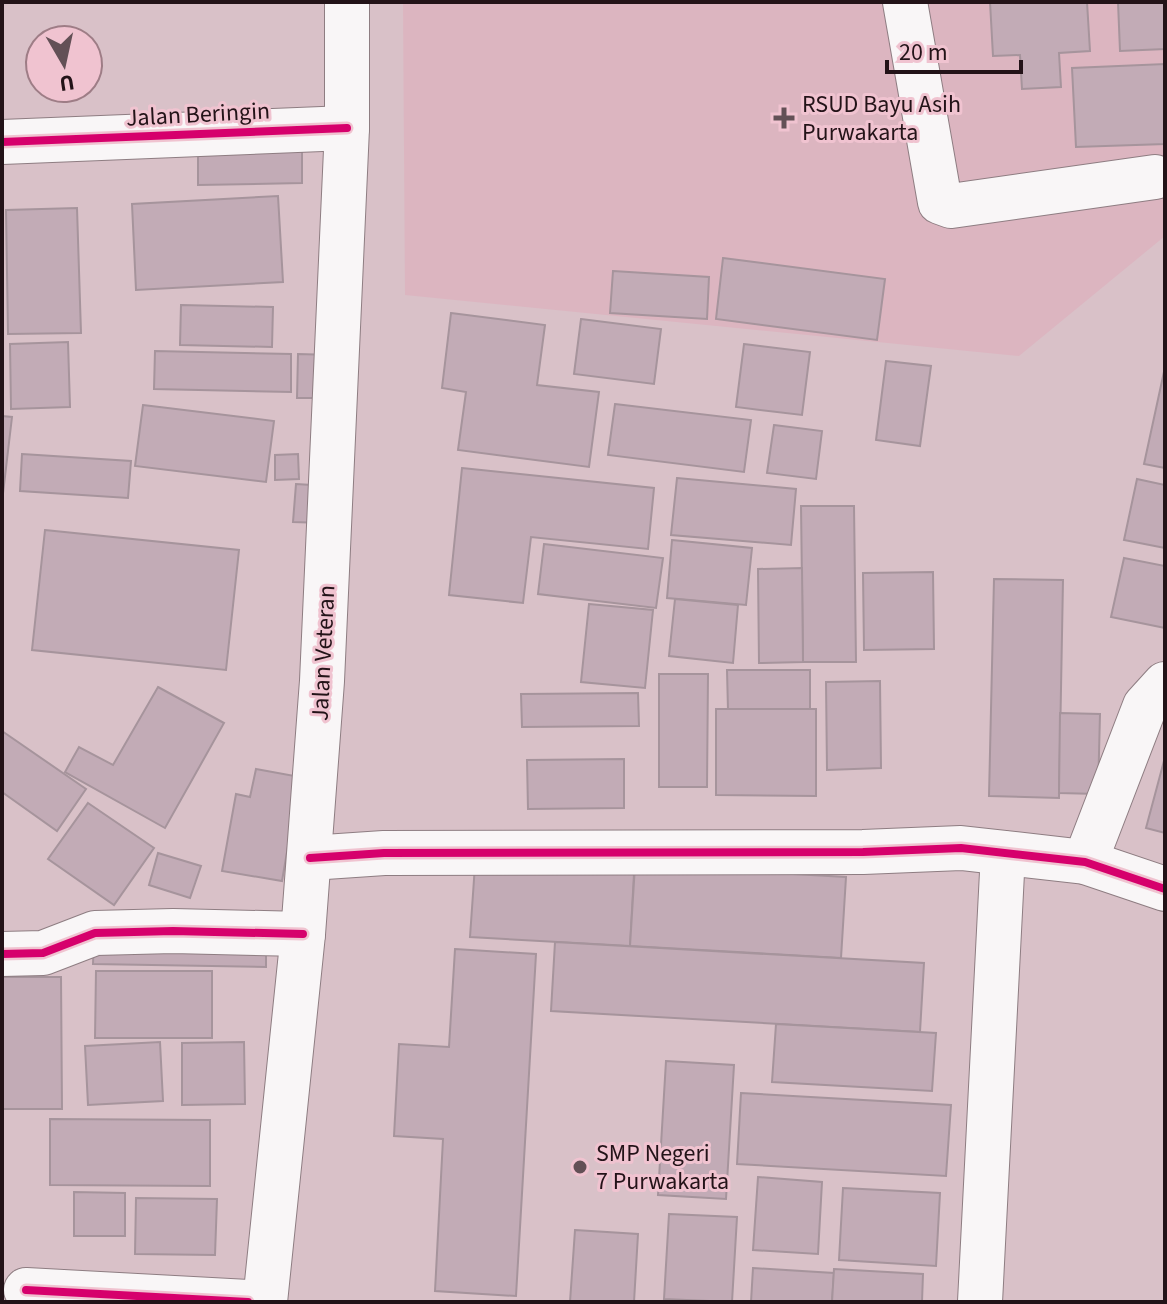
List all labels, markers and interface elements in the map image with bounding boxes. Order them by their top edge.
north arrow [24,24,104,104]
scale bar [887,24,1021,74]
text: 20 m [899,35,948,70]
text: U [57,66,77,100]
place label: RSUD Bayu Asih Purwakarta [802,87,961,150]
street label: Jalan Beringin [125,93,271,136]
marker: RSUD Bayu Asih Purwakarta [773,107,795,129]
street label: Jalan Veteran [302,584,345,722]
place label: SMP Negeri 7 Purwakarta [596,1136,729,1199]
marker: SMP Negeri 7 Purwakarta [571,1158,589,1176]

